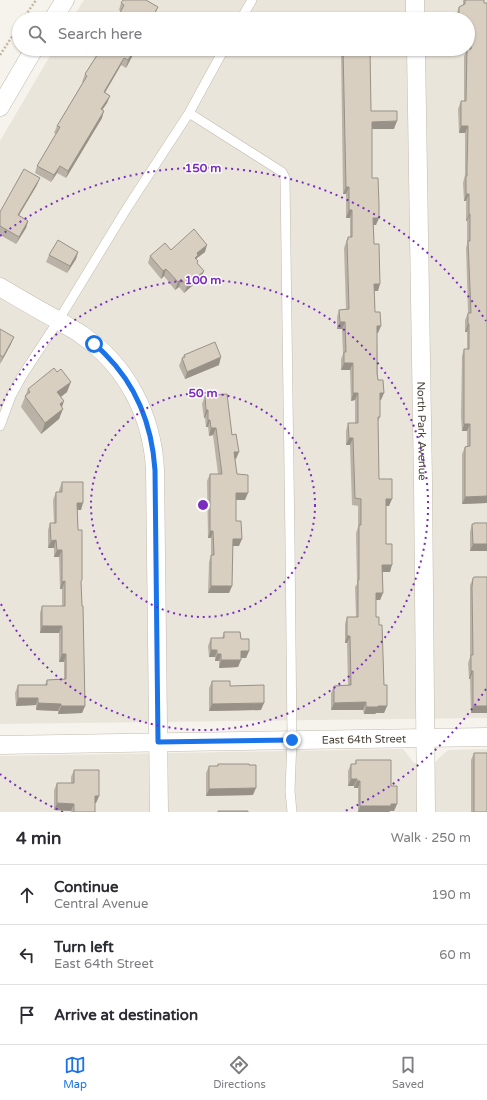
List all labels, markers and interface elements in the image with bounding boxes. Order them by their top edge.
search box [12,12,475,56]
icon: search [26,23,48,45]
text: Search here [58,25,142,43]
text: 150 m [185,161,221,175]
text: 100 m [185,273,221,287]
route start [85,335,103,353]
street label: North Park Avenue [414,381,429,481]
text: 50 m [188,386,218,400]
centre of rings [196,498,210,512]
route end [283,731,301,749]
street label: East 64th Street [322,732,406,747]
text: 4 min [16,828,61,849]
text: Walk · 250 m [391,830,471,846]
text: Continue [54,878,118,896]
icon: ahead [16,884,38,906]
text: 190 m [431,887,471,903]
text: Central Avenue [54,896,148,912]
text: Turn left [54,938,114,956]
icon: left [16,944,38,966]
text: 60 m [439,947,471,963]
text: East 64th Street [54,956,154,972]
icon: arrive [16,1004,38,1026]
text: Arrive at destination [54,1006,198,1024]
tab: Map [63,1054,87,1091]
tab: Directions [213,1054,266,1091]
tab: Saved [392,1054,424,1091]

